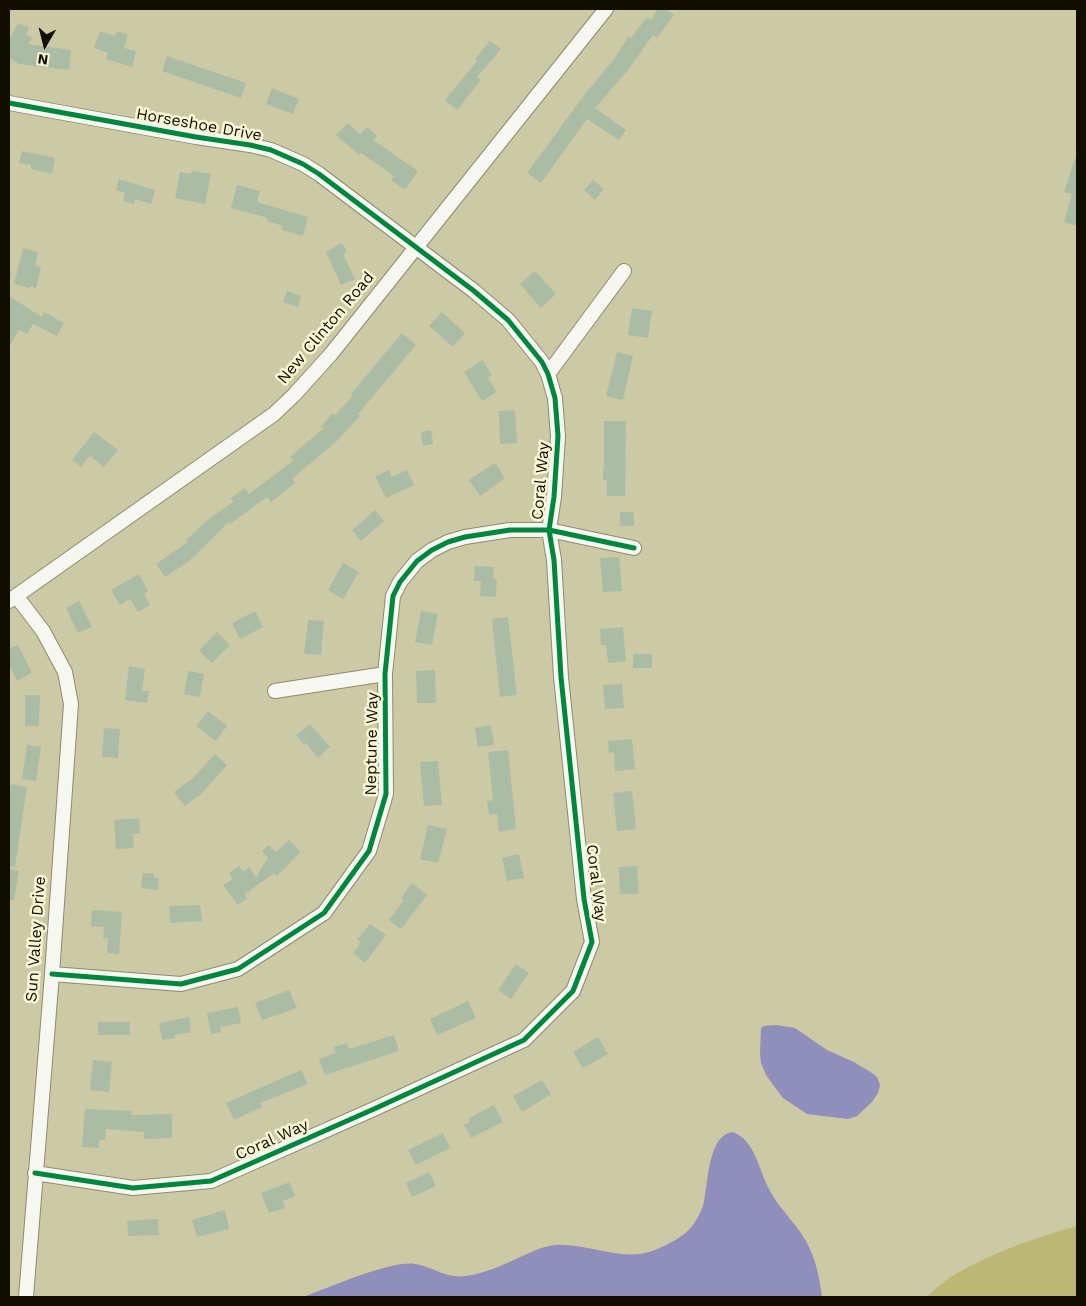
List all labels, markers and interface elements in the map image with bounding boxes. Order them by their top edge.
north arrow [20,20,70,70]
text: N [37,51,49,68]
street label: Horseshoe Drive [135,104,263,146]
street label: New Clinton Road [274,268,378,388]
street label: Coral Way [528,441,554,521]
street label: Neptune Way [361,692,383,796]
street label: Coral Way [582,843,610,923]
street label: Sun Valley Drive [22,875,50,1003]
street label: Coral Way [233,1115,311,1165]

